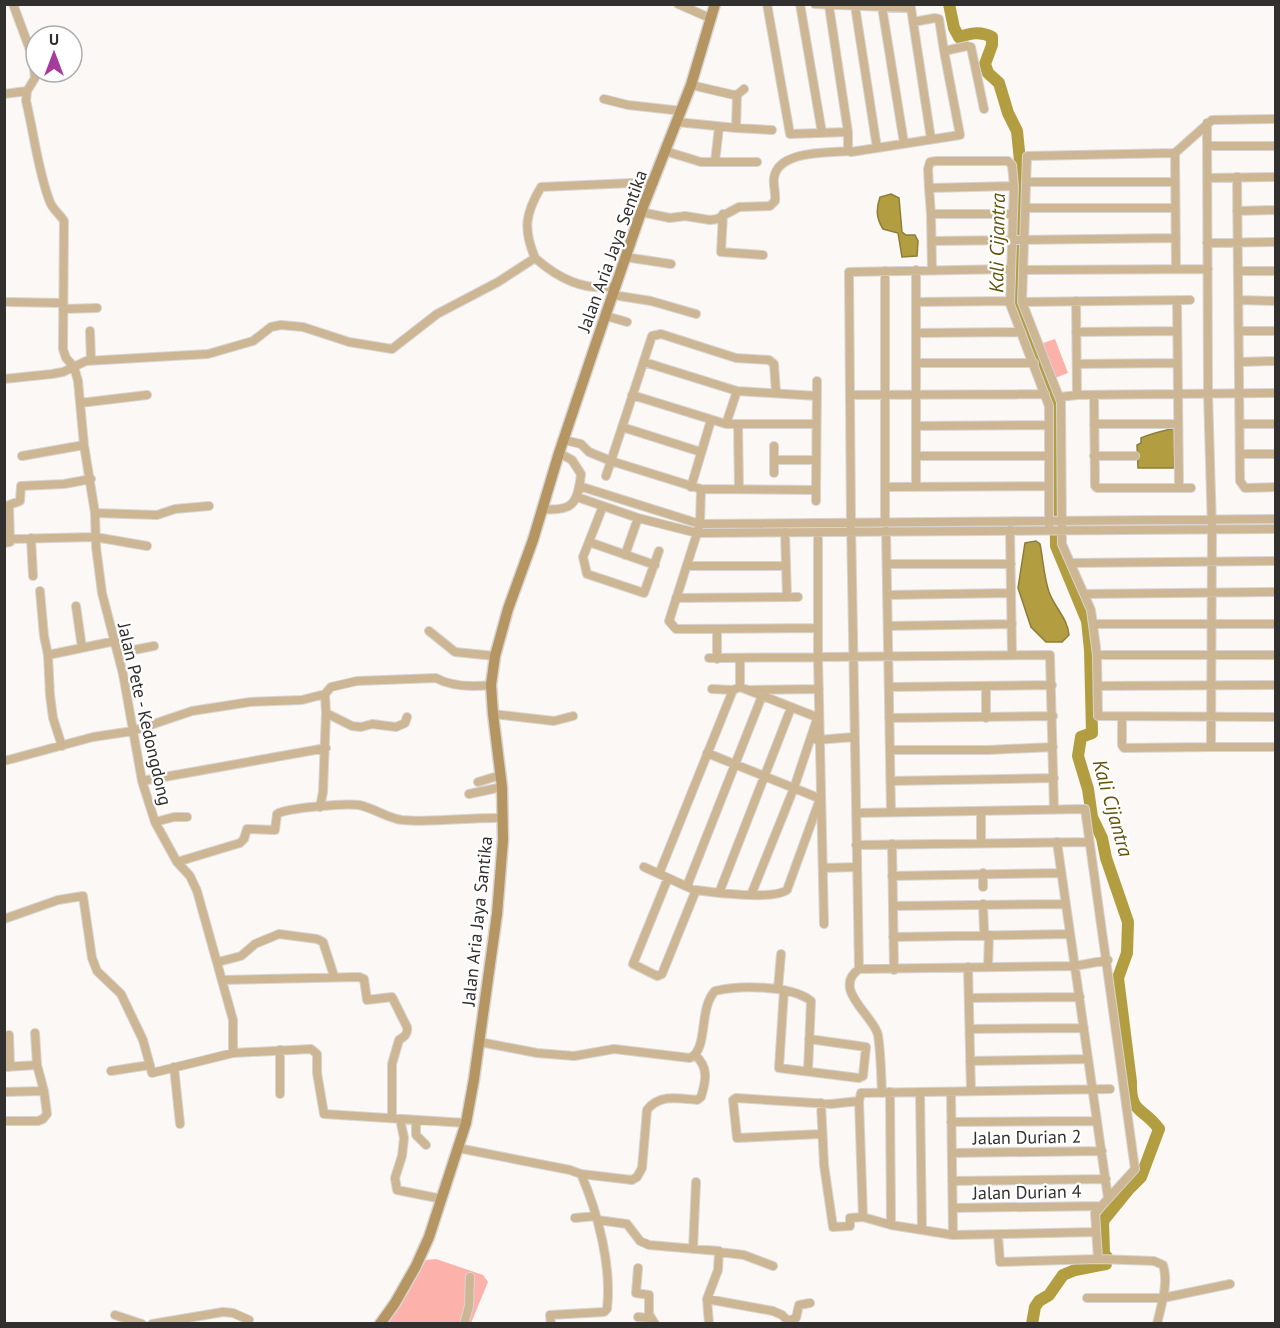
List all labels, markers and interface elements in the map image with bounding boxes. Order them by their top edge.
north arrow [24,24,84,84]
text: U [49,29,59,49]
street label: Jalan Aria Jaya Sentika [572,167,652,336]
water label: Kali Cijantra [983,193,1011,293]
street label: Jalan Pete - Kedongdong [113,619,177,808]
water label: Kali Cijantra [1087,756,1139,860]
street label: Jalan Aria Jaya Santika [457,835,497,1008]
street label: Jalan Durian 2 [971,1125,1082,1149]
street label: Jalan Durian 4 [971,1180,1082,1204]

